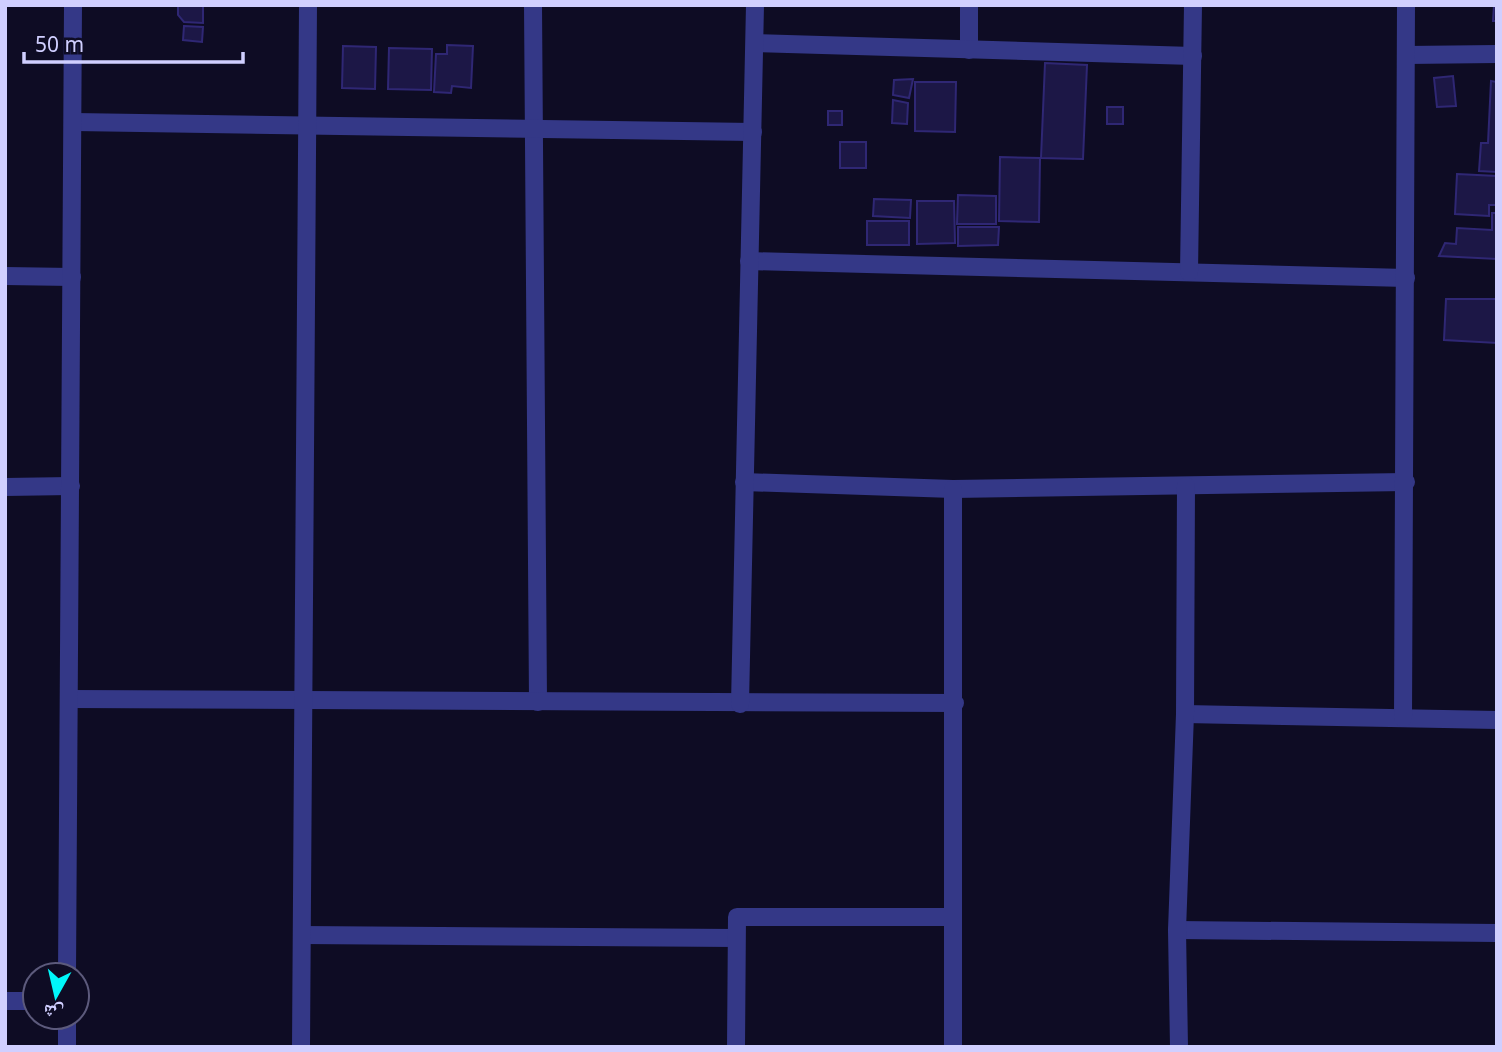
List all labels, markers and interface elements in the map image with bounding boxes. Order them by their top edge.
scale bar [24,21,243,65]
text: 50 m [35,30,84,58]
north arrow [21,961,91,1031]
text: ش [42,999,65,1027]

